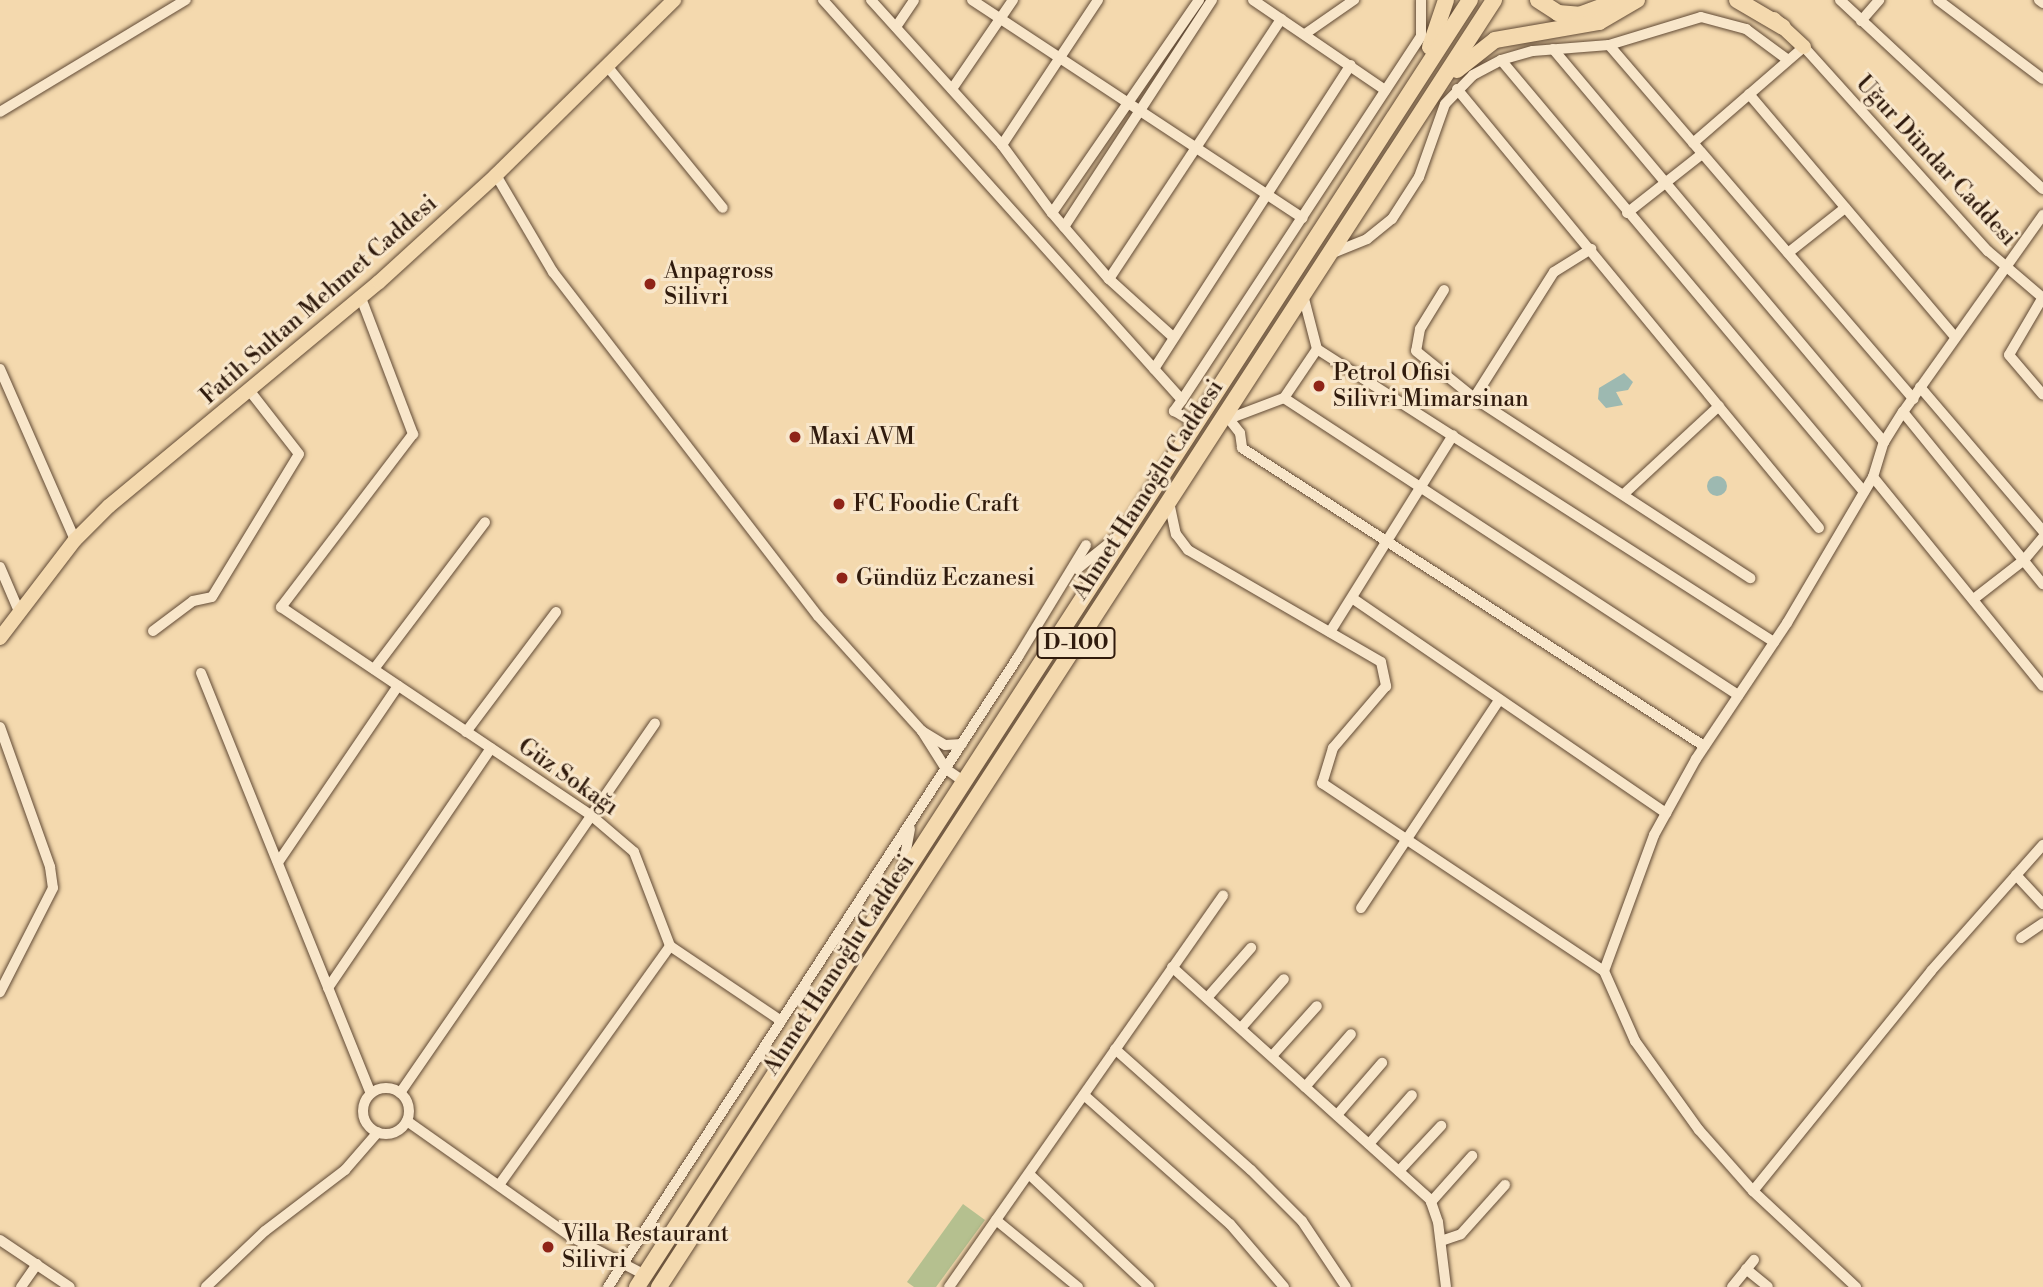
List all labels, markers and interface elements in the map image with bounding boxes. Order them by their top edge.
street label: Uğur Dündar Caddesi [1850,70,2022,252]
street label: Fatih Sultan Mehmet Caddesi [195,190,443,410]
place label: Anpagross Silivri [664,257,774,311]
marker: Anpagross Silivri [642,276,658,292]
place label: Petrol Ofisi Silivri Mimarsinan [1333,359,1529,413]
street label: Ahmet Hamoğlu Caddesi [1067,375,1229,605]
marker: Petrol Ofisi Silivri Mimarsinan [1311,378,1327,394]
place label: Maxi AVM [809,423,915,451]
marker: Maxi AVM [787,429,803,445]
place label: FC Foodie Craft [853,490,1020,518]
marker: FC Foodie Craft [831,496,847,512]
place label: Gündüz Eczanesi [856,564,1035,592]
marker: Gündüz Eczanesi [834,570,850,586]
road number: D-100 [1036,626,1116,660]
street label: Güz Sokağı [513,732,623,822]
street label: Ahmet Hamoğlu Caddesi [758,850,920,1080]
place label: Villa Restaurant Silivri [562,1220,729,1274]
marker: Villa Restaurant Silivri [540,1239,556,1255]

